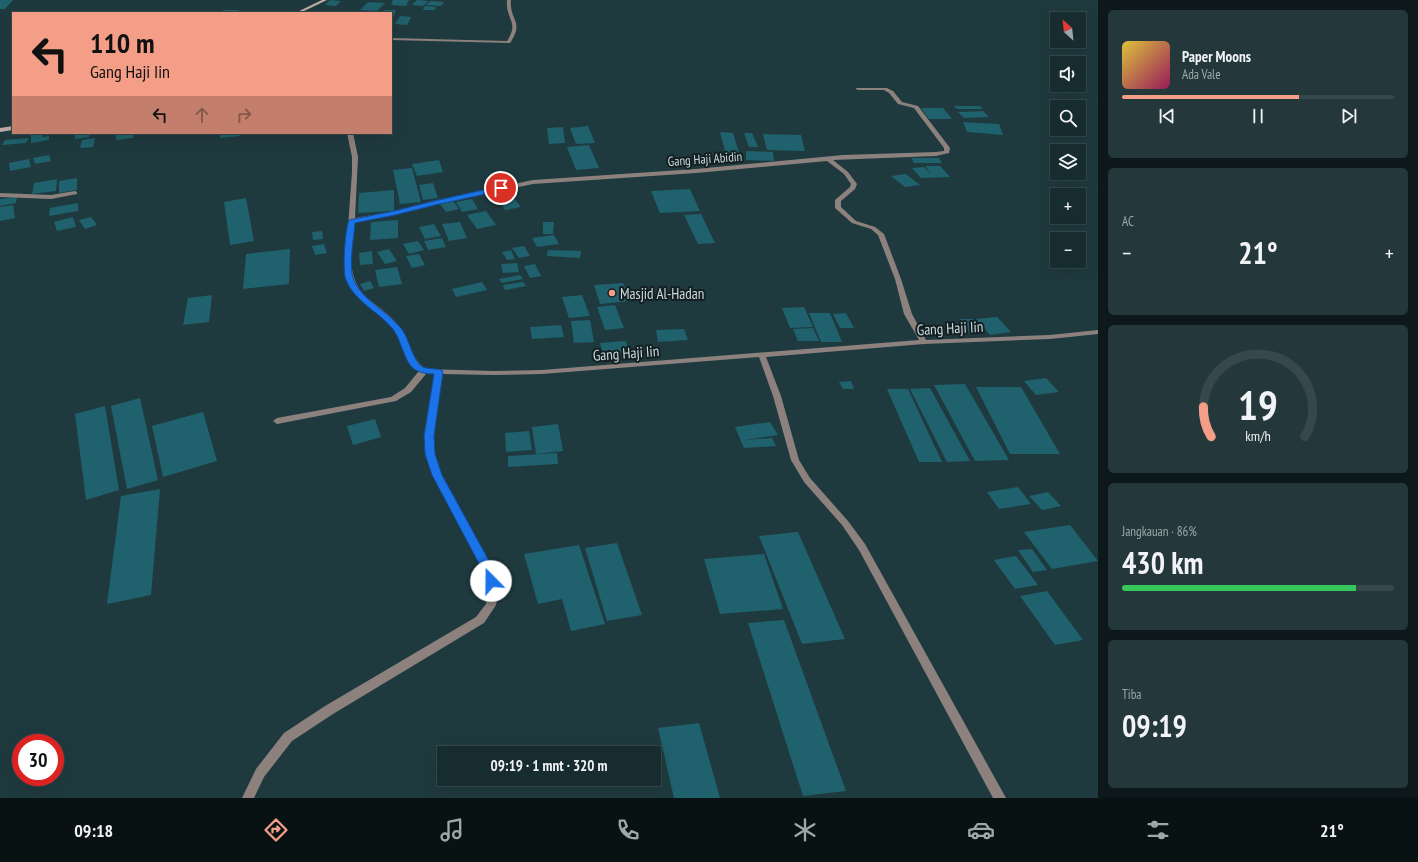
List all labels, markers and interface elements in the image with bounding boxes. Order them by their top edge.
north arrow [1050,12,1086,48]
map controls [1050,12,1086,268]
text: 110 m [90,24,154,61]
icon: left [24,28,76,80]
text: Paper Moons [1182,47,1251,66]
button: sound [1050,56,1086,92]
text: Gang Haji Iin [90,60,170,83]
text: Ada Vale [1182,66,1221,83]
button: search [1050,100,1086,136]
icon: left [149,104,171,126]
icon: ahead [191,104,213,126]
icon: right [233,104,255,126]
icon: previous [1156,105,1178,127]
icon: pause [1247,105,1269,127]
icon: next [1338,105,1360,127]
button: layers [1050,144,1086,180]
street label: Gang Haji Abidin [667,148,743,170]
pin [484,171,518,205]
icon: arrive [490,177,512,199]
button: + [1050,188,1086,224]
text: AC [1122,213,1134,230]
button: − [1050,232,1086,268]
text: 21° [1238,233,1278,272]
text: − [1122,239,1131,267]
text: + [1385,239,1394,267]
place label: Masjid Al-Hadan [620,284,704,303]
marker: Masjid Al-Hadan [607,288,617,298]
street label: Gang Haji Iin [916,317,984,339]
street label: Gang Haji Iin [592,341,660,365]
text: 19 [1238,378,1278,431]
text: km/h [1245,426,1271,445]
text: Jangkauan · 86% [1122,523,1197,540]
text: 430 km [1122,543,1203,582]
position arrow [470,560,512,602]
text: Tiba [1122,686,1141,703]
text: 09:19 [1122,706,1187,745]
speed limit sign: 30 [12,734,64,786]
text: 09:19 · 1 mnt · 320 m [491,756,607,775]
icon: directions [262,816,290,844]
icon: music [438,816,466,844]
icon: phone [614,816,642,844]
icon: climate [791,816,819,844]
icon: car [967,816,995,844]
icon: filters [1144,816,1172,844]
text: 09:18 [74,819,113,842]
text: 21° [1320,819,1344,842]

